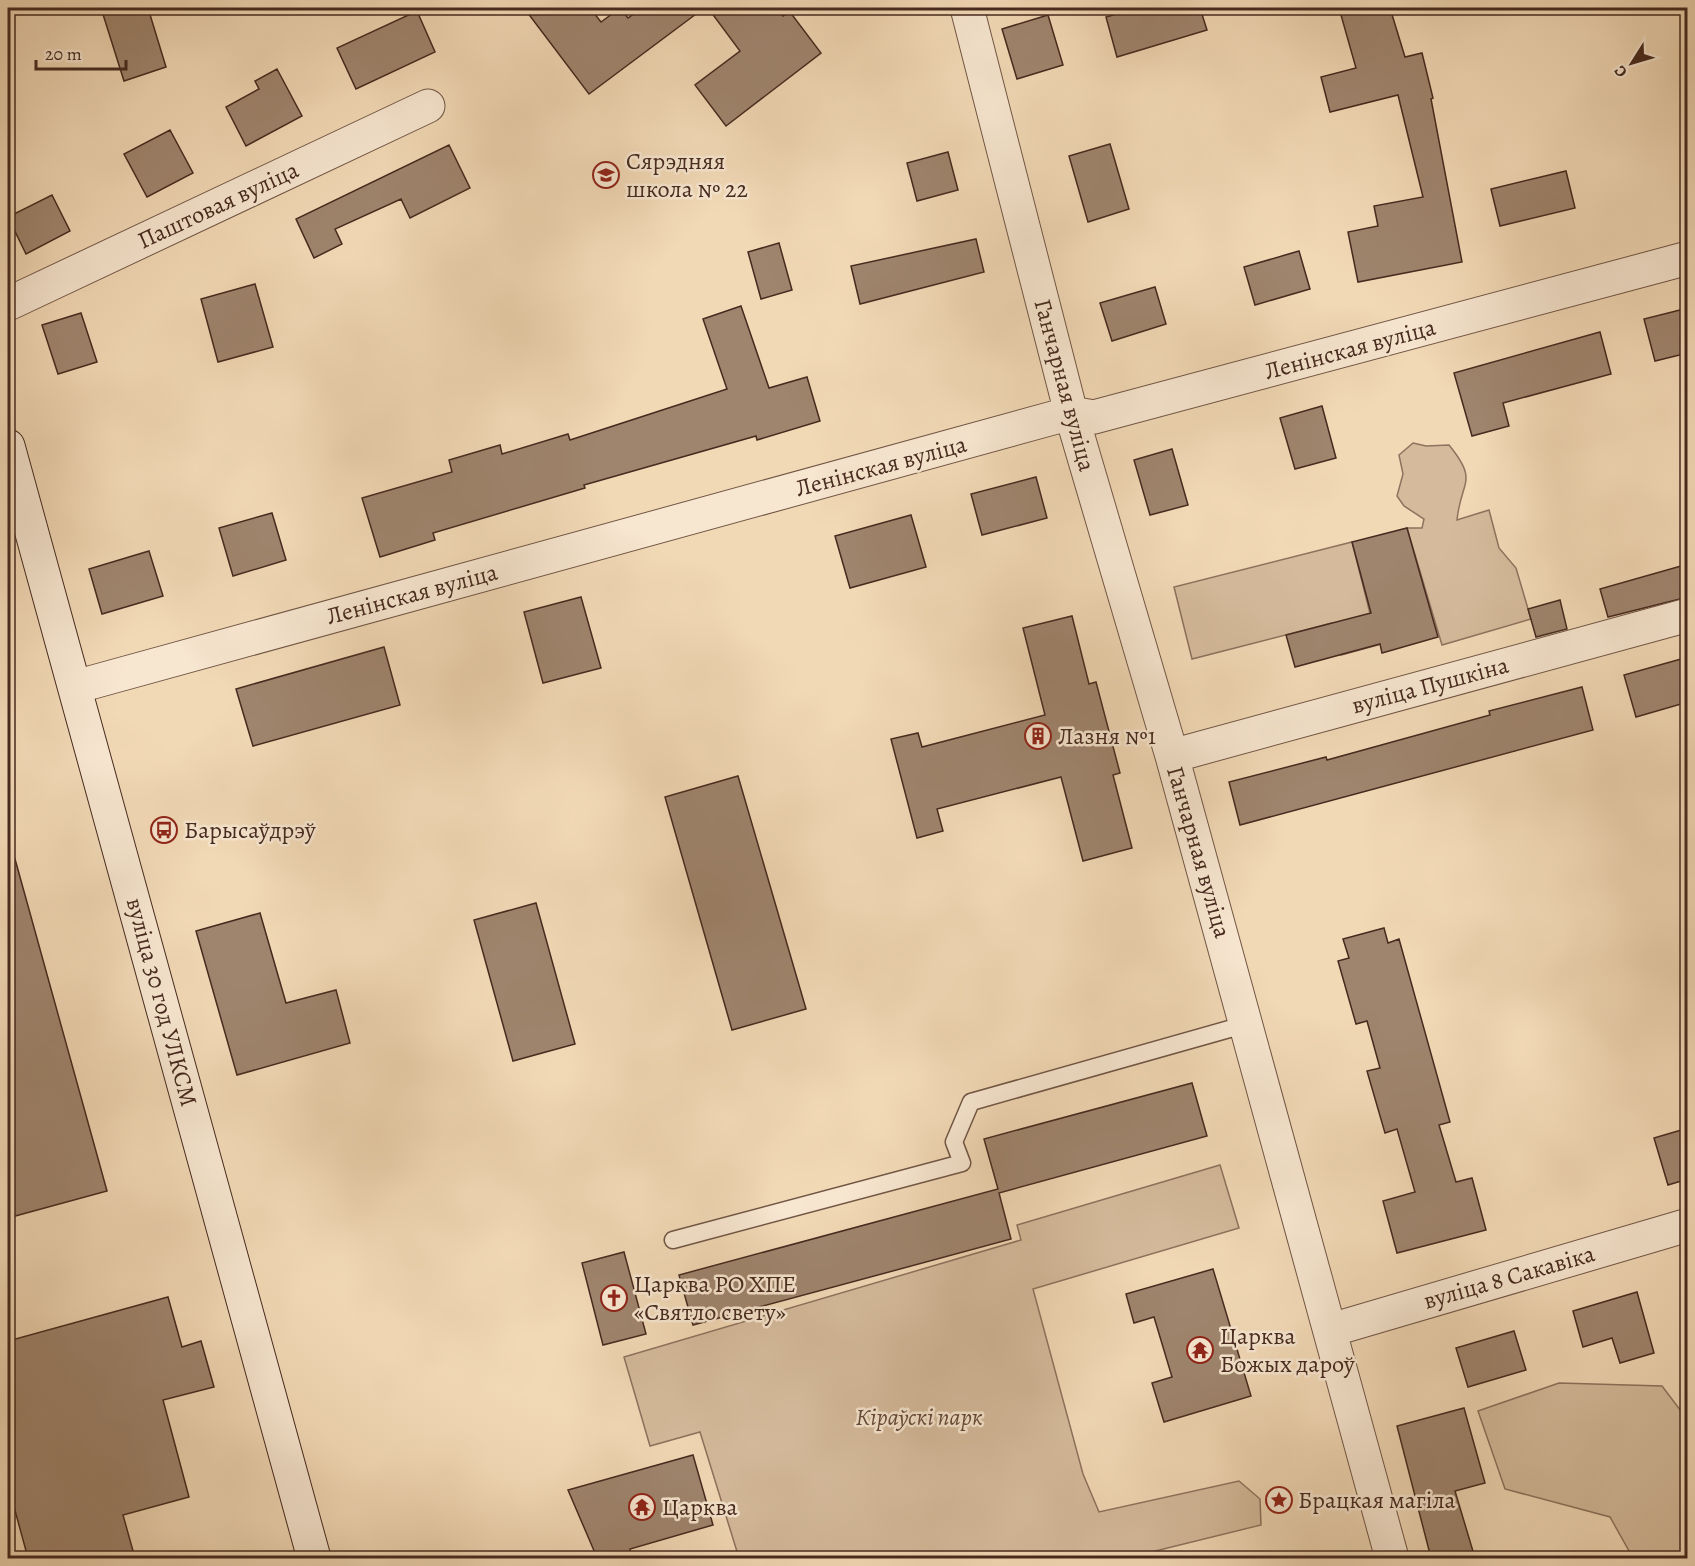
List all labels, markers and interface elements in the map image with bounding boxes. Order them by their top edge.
scale bar [36,33,126,71]
north arrow [1602,33,1662,93]
text: 20 m [45,42,82,66]
text: С [1609,61,1633,82]
place label: Сярэдняя школа № 22 [626,145,748,205]
street label: Паштовая вуліца [132,154,304,256]
school or university icon: Сярэдняя школа № 22 [591,160,621,190]
street label: Ганчарная вуліца [1027,295,1103,475]
street label: Ленінская вуліца [1261,311,1439,387]
street label: Ленінская вуліца [792,428,970,504]
street label: Ленінская вуліца [323,556,501,632]
street label: вуліца Пушкіна [1348,649,1512,721]
place label: Лазня №1 [1058,720,1156,752]
building icon: Лазня №1 [1023,721,1053,751]
street label: Ганчарная вуліца [1159,762,1239,942]
place label: Барысаўдрэў [184,814,316,846]
bus stop icon: Барысаўдрэў [149,815,179,845]
street label: вуліца 30 год УЛКСМ [119,894,205,1110]
street label: вуліца 8 Сакавіка [1420,1237,1598,1317]
place label: Царква РО ХПЕ «Святло свету» [634,1268,796,1328]
church icon: Царква РО ХПЕ «Святло свету» [599,1283,629,1313]
place label: Царква Божых дароў [1220,1320,1355,1380]
temple icon: Царква Божых дароў [1185,1335,1215,1365]
park label: Кіраўскі парк [855,1401,983,1433]
place label: Брацкая магіла [1298,1484,1456,1516]
place icon: Брацкая магіла [1264,1485,1294,1515]
place label: Царква [662,1491,738,1523]
temple icon: Царква [627,1492,657,1522]

